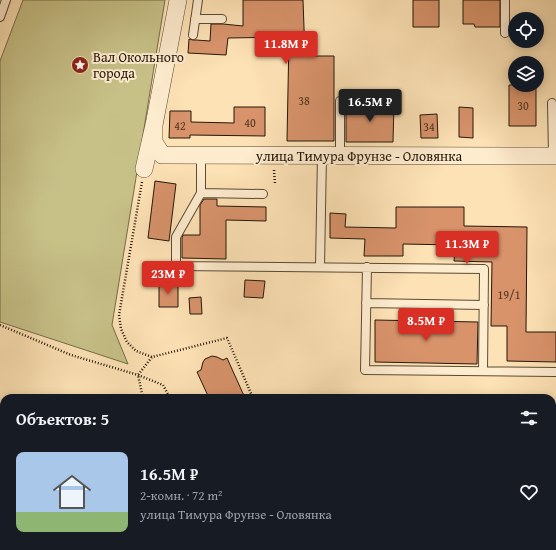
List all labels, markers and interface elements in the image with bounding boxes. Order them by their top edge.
map controls [508,12,544,92]
button: locate [508,12,544,48]
pin: 11.8M ₽ [249,31,323,65]
text: 11.8M ₽ [264,34,308,53]
place label: Вал Окольного города [93,47,184,83]
place icon: Вал Окольного города [70,55,90,75]
button: layers [508,56,544,92]
pin: 16.5M ₽ [333,89,407,123]
house number: 38 [298,92,310,109]
text: 16.5M ₽ [348,92,392,111]
house number: 30 [517,97,529,114]
house number: 40 [244,114,256,131]
house number: 42 [174,117,186,134]
house number: 34 [423,118,435,135]
street label: улица Тимура Фрунзе - Оловянка [255,146,463,166]
pin: 11.3M ₽ [430,231,504,265]
text: 11.3M ₽ [445,234,489,253]
pin: 23M ₽ [140,261,196,295]
text: 23M ₽ [151,264,185,283]
house number: 19/1 [498,286,521,303]
pin: 8.5M ₽ [393,308,459,342]
text: 8.5M ₽ [407,311,445,330]
text: Объектов: 5 [16,406,109,431]
icon: filters [518,407,540,429]
text: 16.5M ₽ [140,461,198,486]
icon: home [48,468,96,516]
icon: heart [518,481,540,503]
text: 2-комн. · 72 m² [140,486,222,505]
text: улица Тимура Фрунзе - Оловянка [140,505,332,524]

